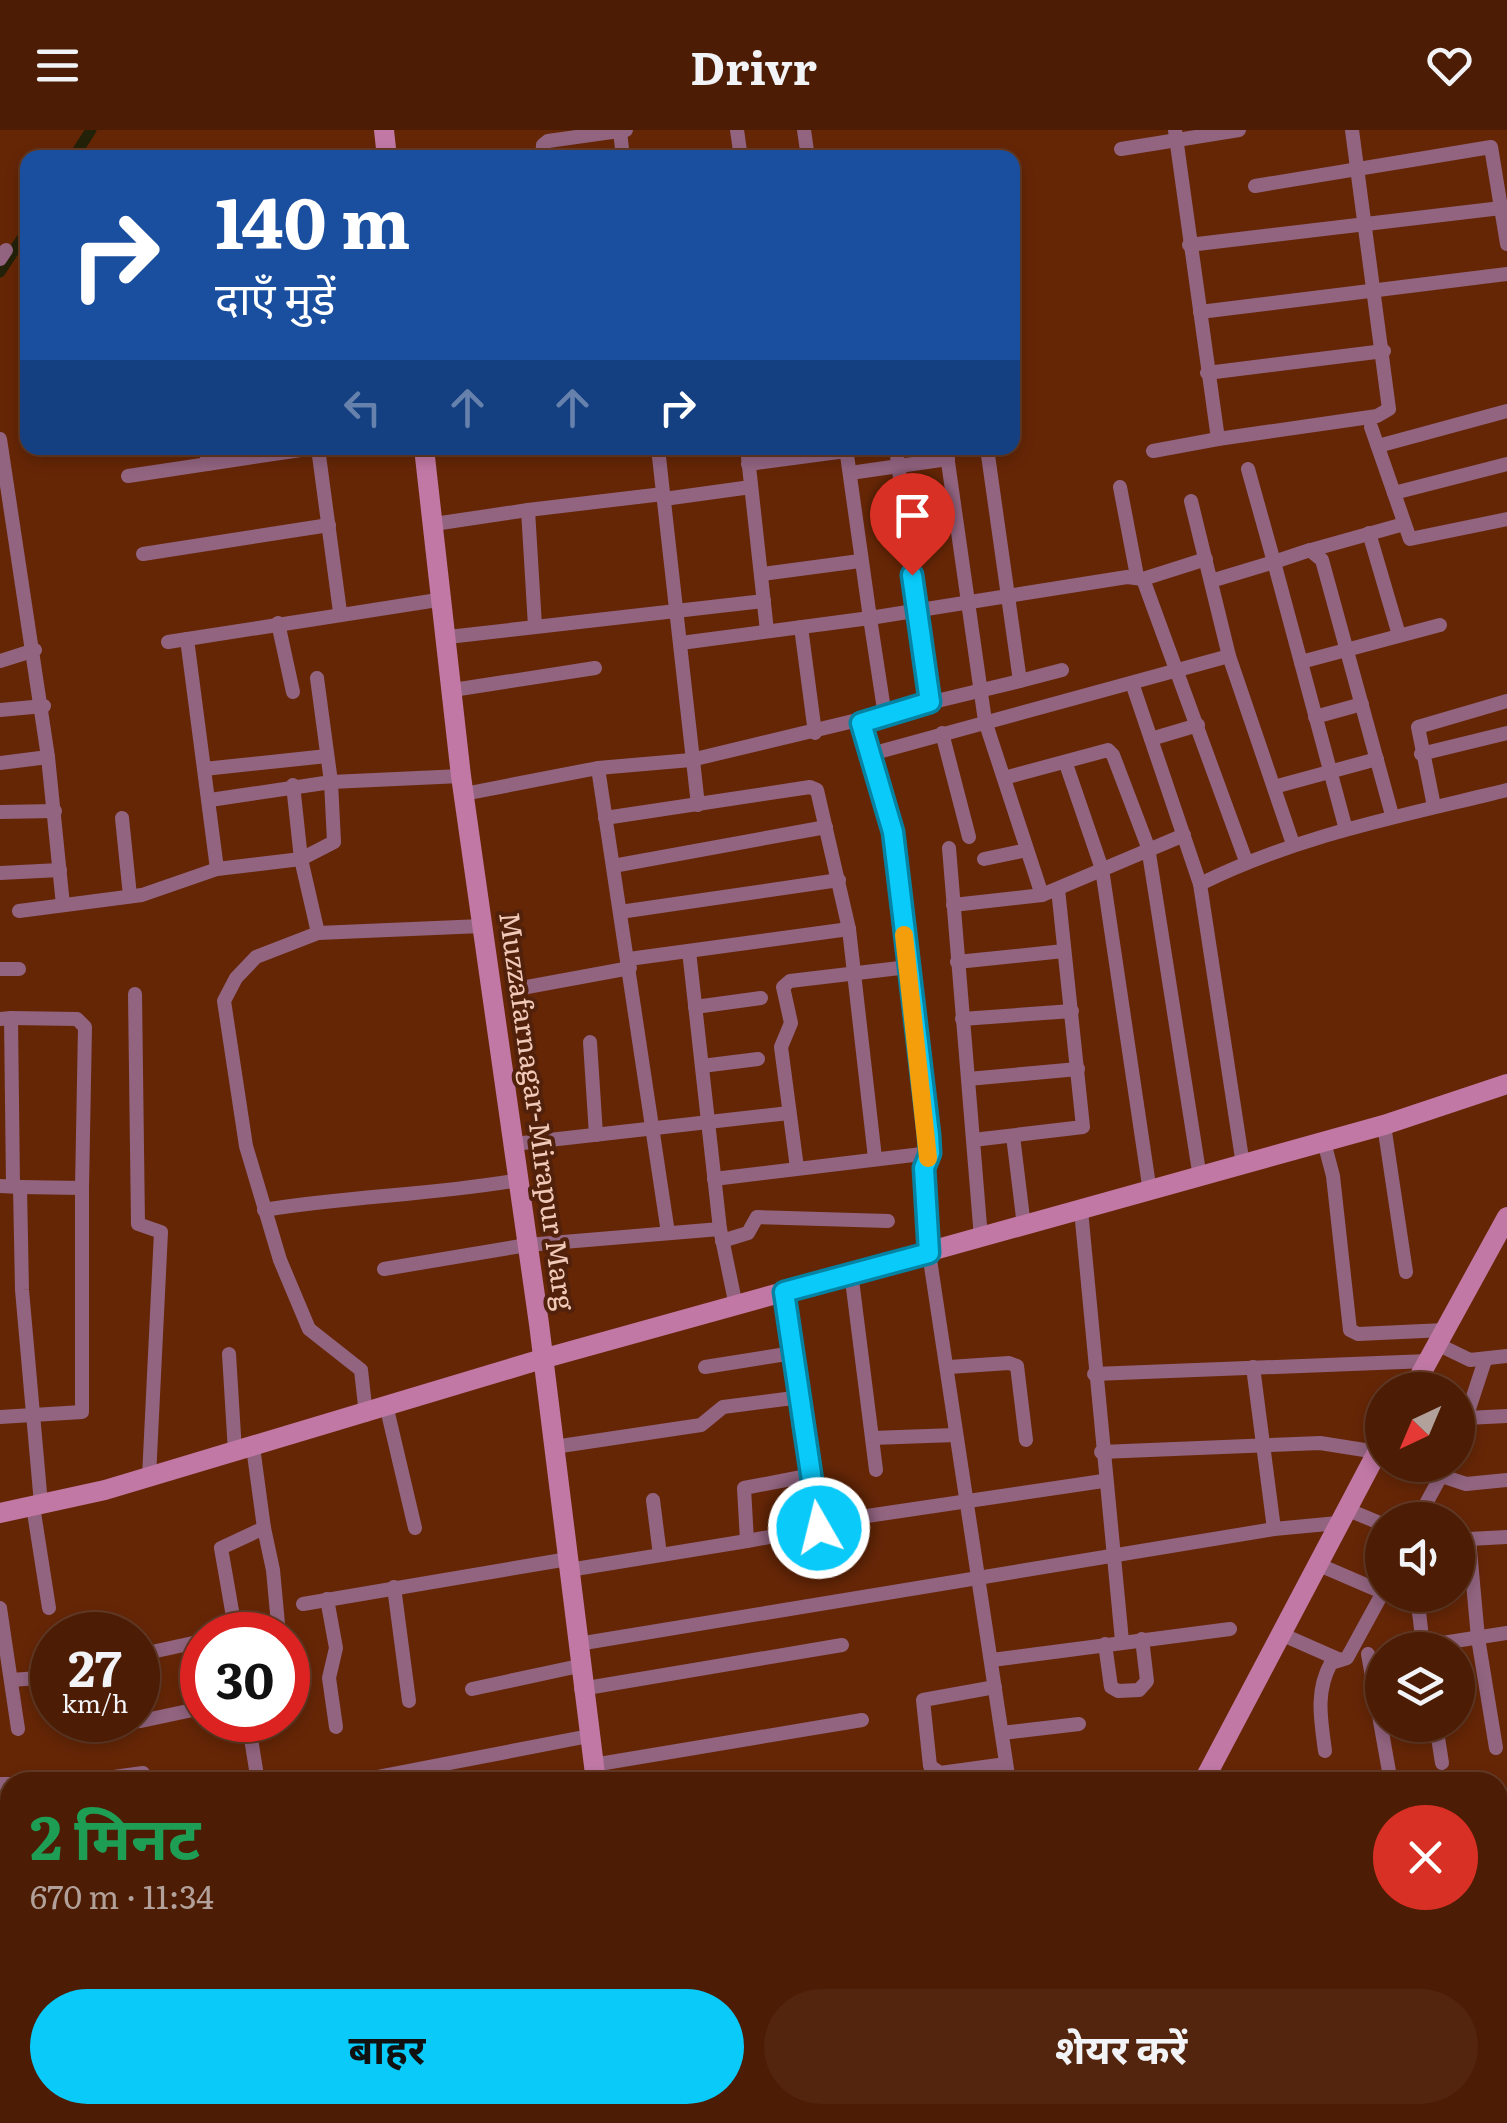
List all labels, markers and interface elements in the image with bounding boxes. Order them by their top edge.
text: Drivr [690,32,817,99]
icon: menu [30,38,85,93]
icon: heart [1422,38,1477,93]
text: 140 m [215,167,410,271]
icon: right [50,190,180,320]
text: दाएँ मुड़ें [215,262,335,329]
icon: left [335,380,390,435]
icon: ahead [440,380,495,435]
icon: ahead [545,380,600,435]
icon: right [650,380,705,435]
pin [870,473,955,576]
icon: arrive [885,488,940,543]
street label: Muzzafarnagar-Mirapur Marg [490,909,588,1313]
north arrow [1365,1372,1475,1482]
map controls [1365,1372,1475,1742]
position arrow [767,1476,871,1580]
button: sound [1365,1502,1475,1612]
speed limit sign: 30 [180,1612,310,1742]
text: 27 [68,1628,122,1702]
button: layers [1365,1632,1475,1742]
text: km/h [62,1684,128,1721]
text: 2 मिनट [30,1789,200,1878]
button: close [1373,1805,1478,1910]
text: 670 m · 11:34 [30,1871,214,1919]
button: बाहर [30,1989,744,2104]
button: शेयर करें [764,1989,1478,2104]

